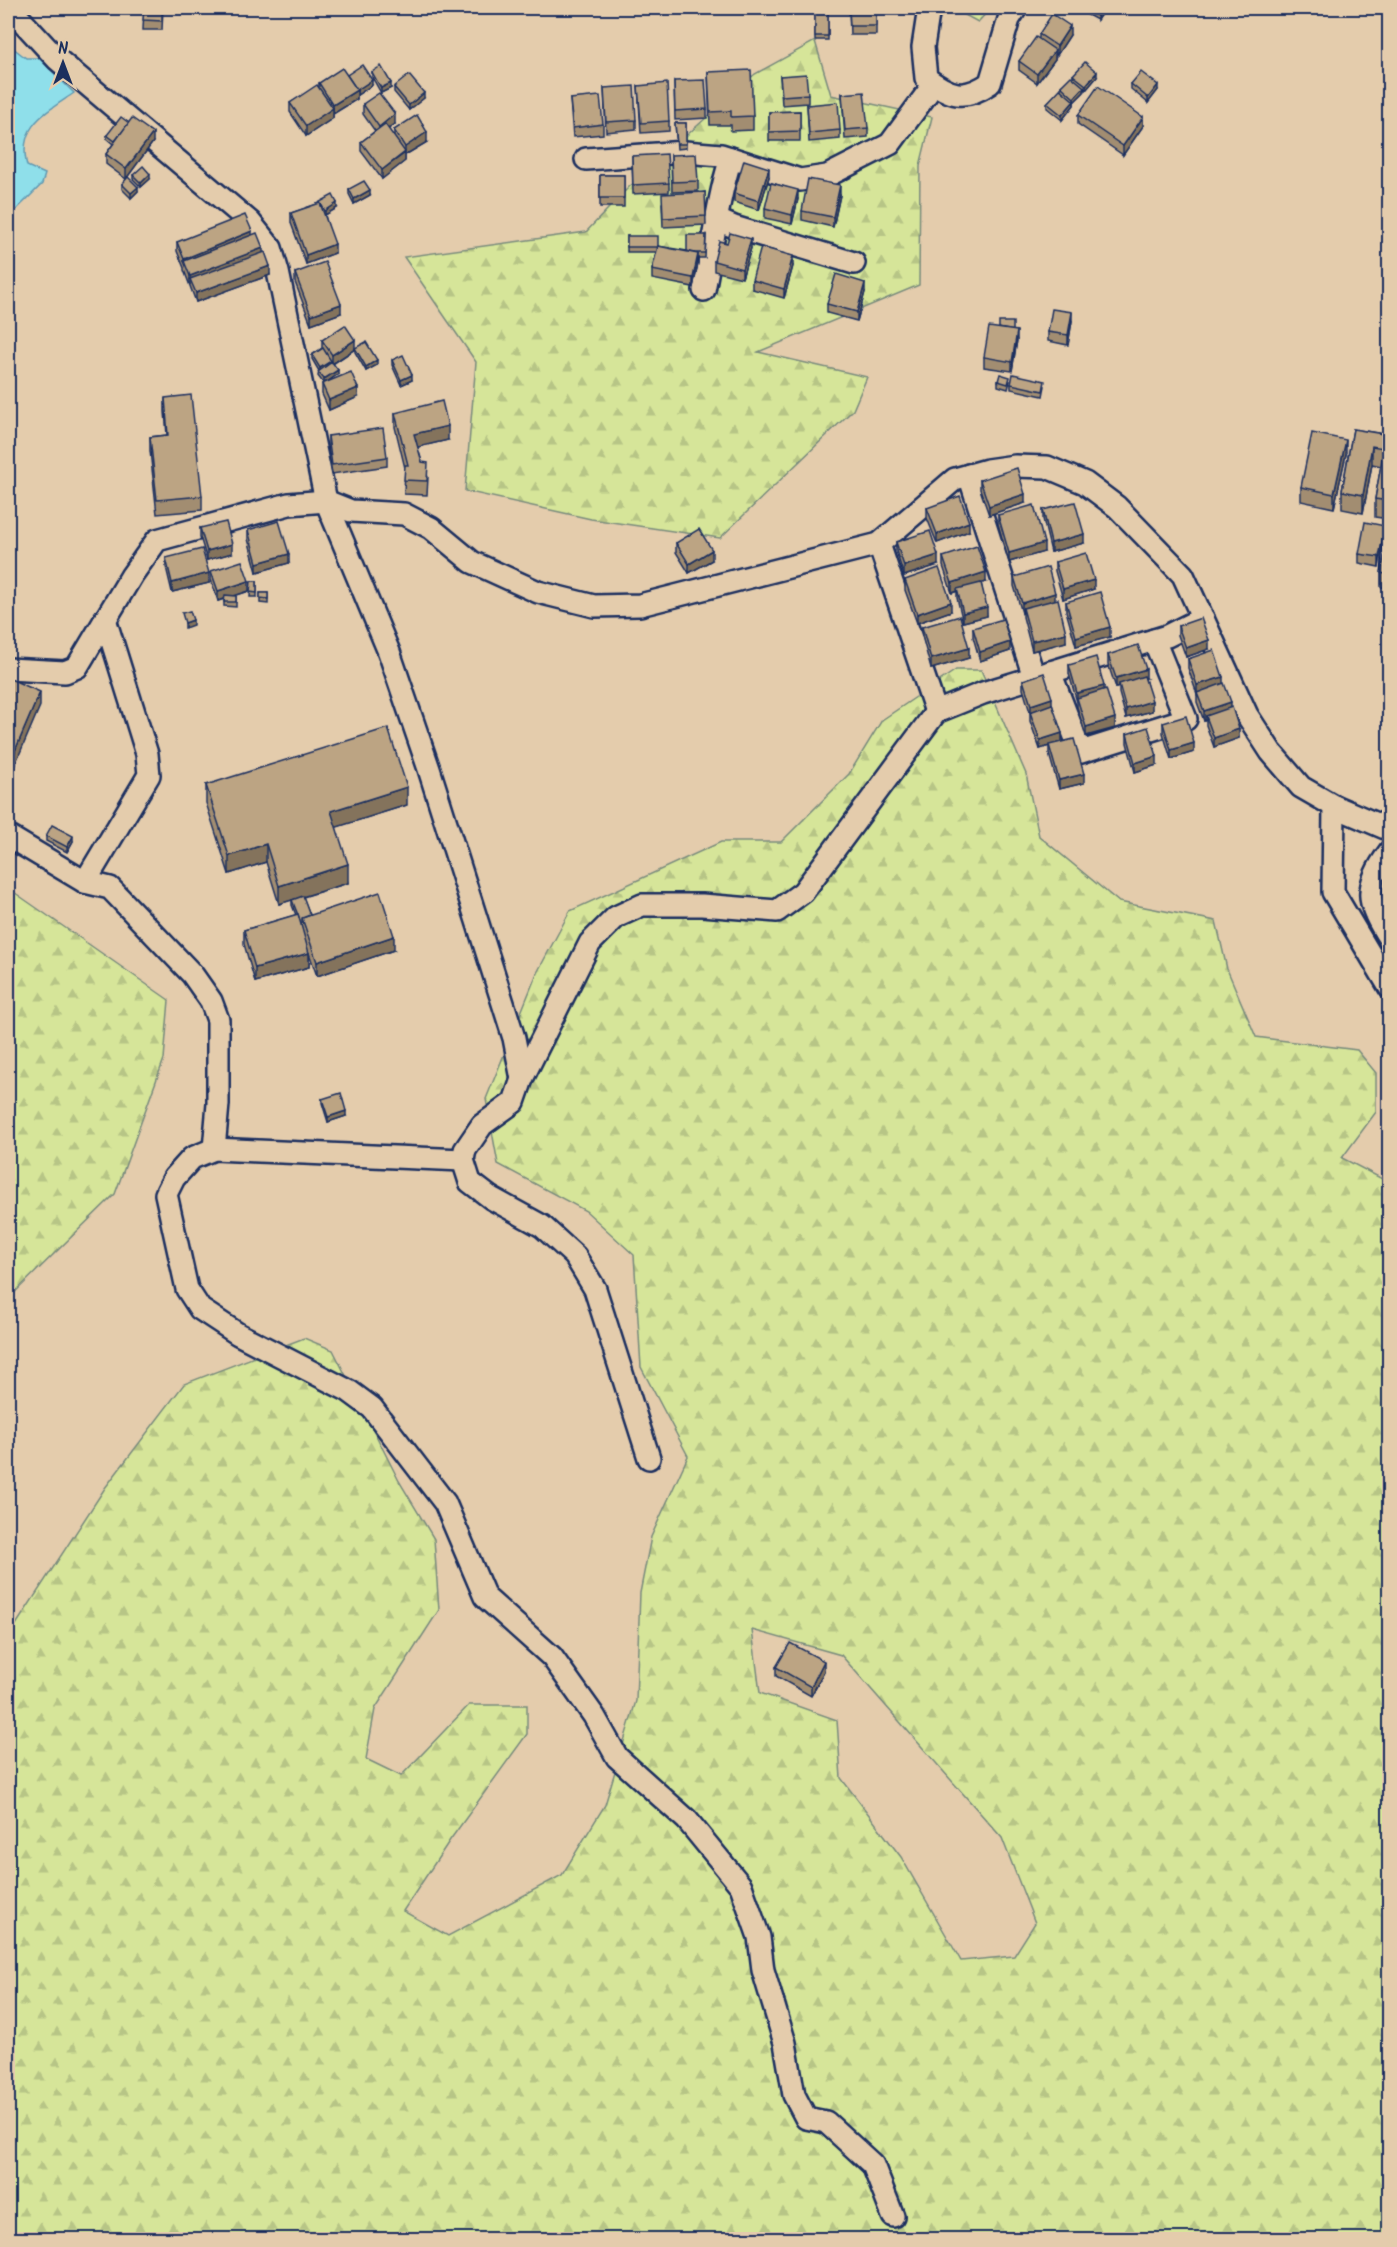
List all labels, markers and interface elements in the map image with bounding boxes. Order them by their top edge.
north arrow [33,33,93,93]
text: N [58,37,68,62]

